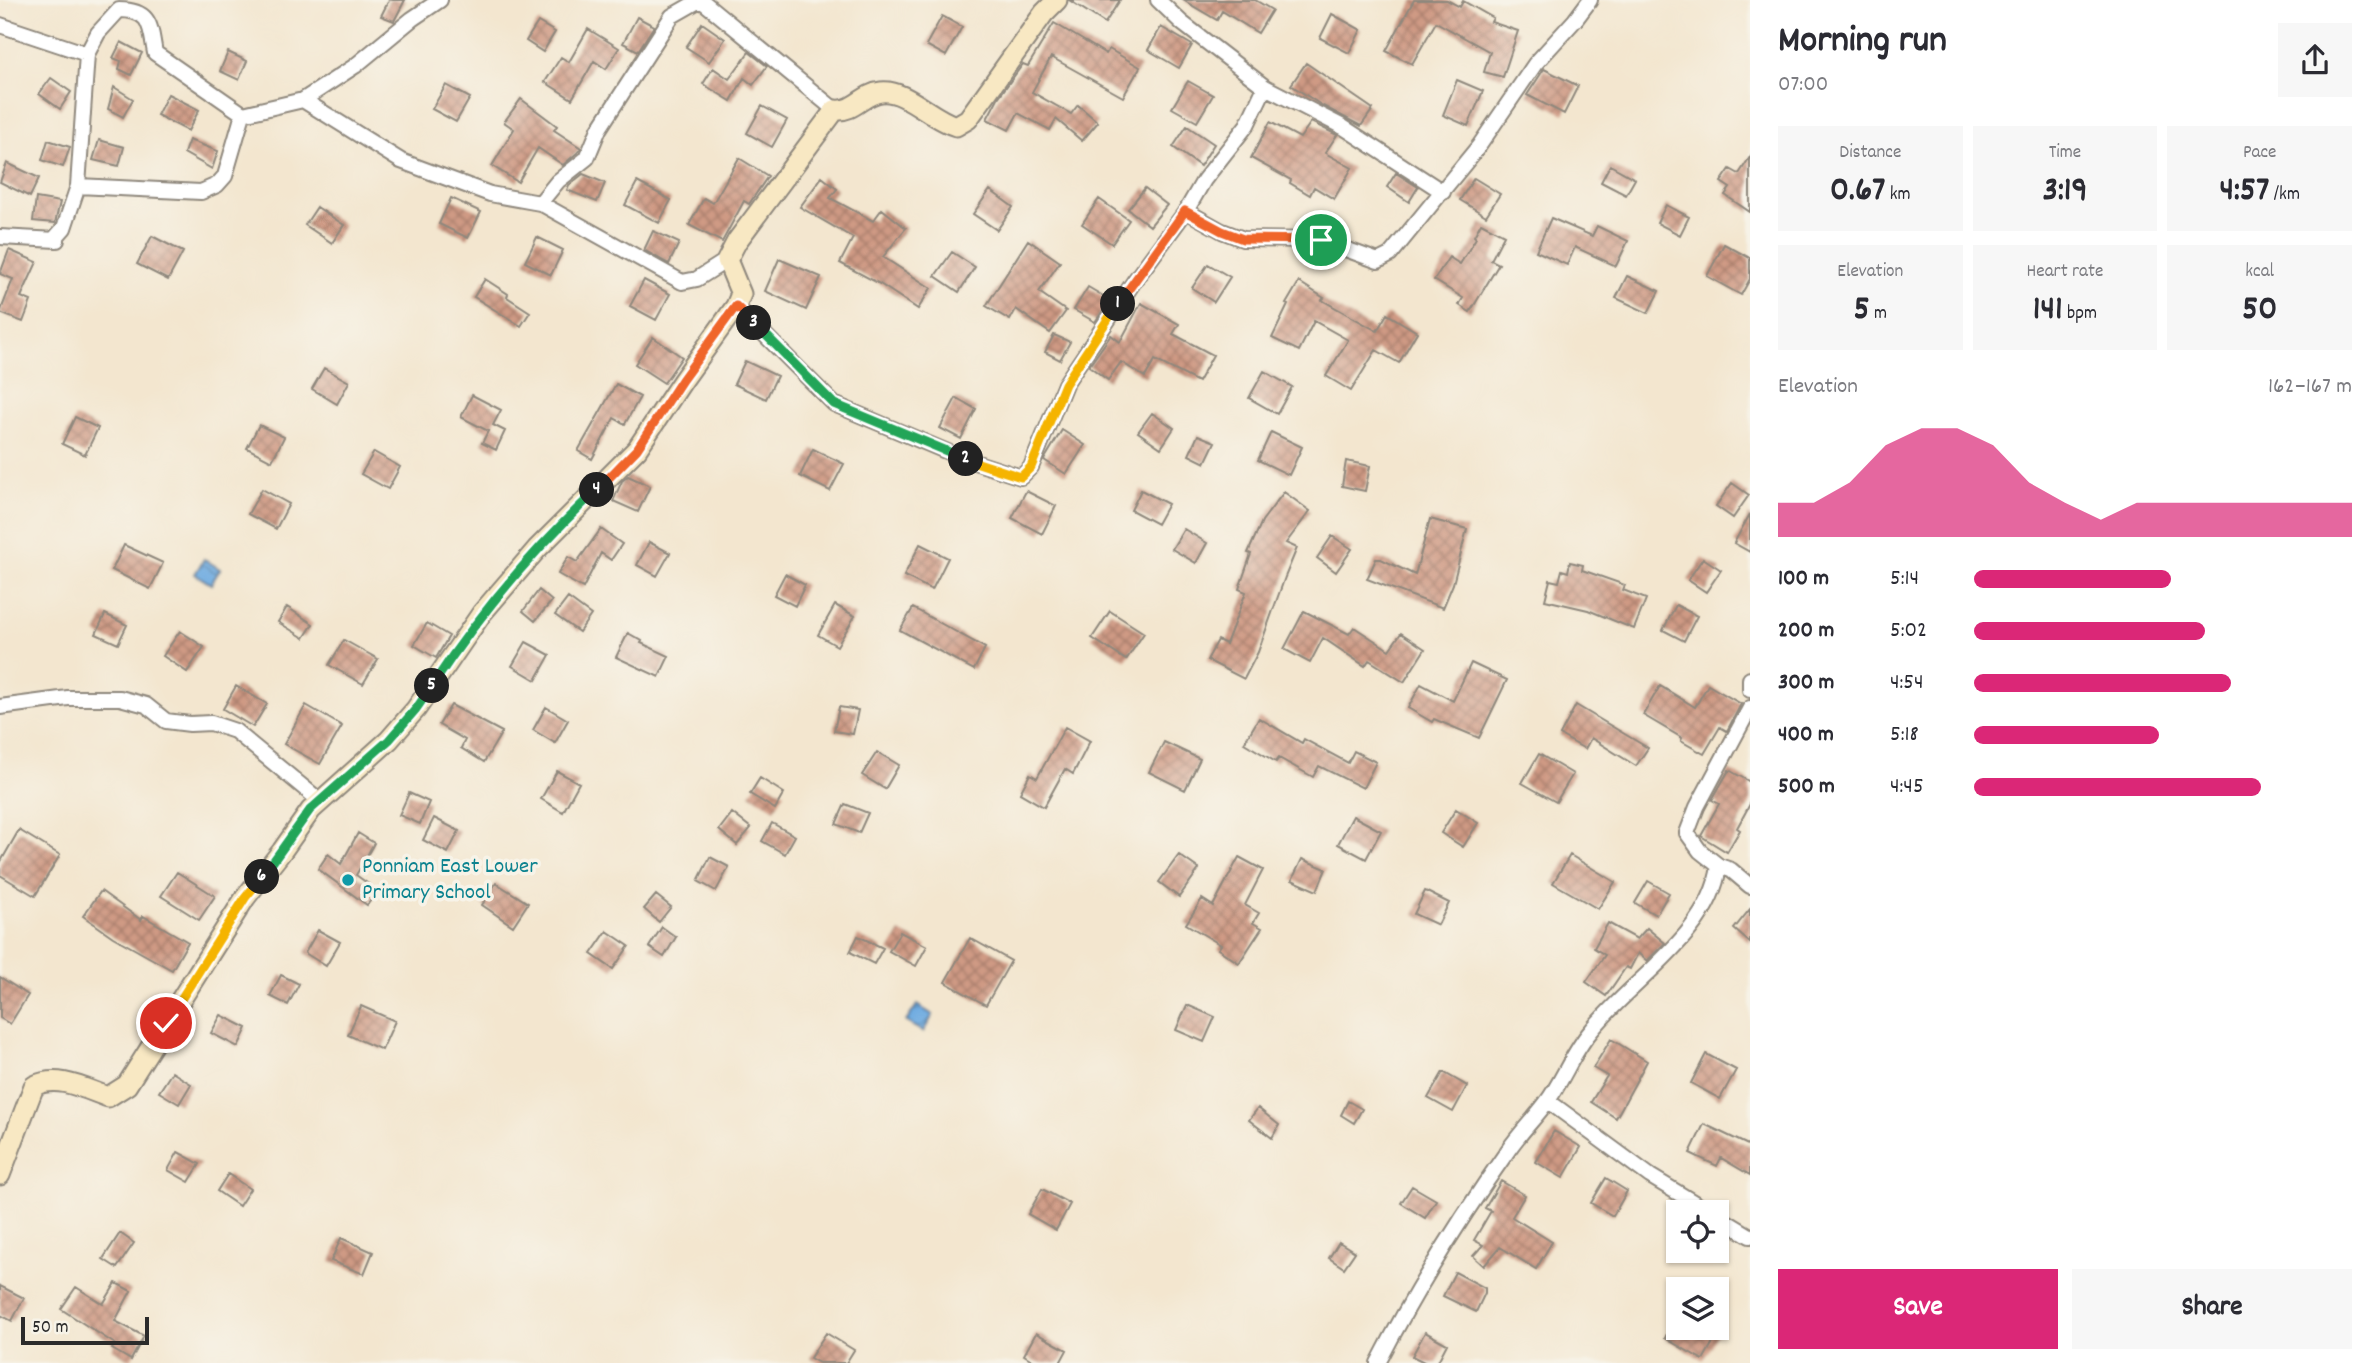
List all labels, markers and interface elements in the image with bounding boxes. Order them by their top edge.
text: Morning run [1778,15,1947,70]
button: share [2278,23,2352,97]
text: 07:00 [1778,69,1828,102]
text: Distance [1839,140,1901,167]
text: Time [2049,140,2081,167]
text: Pace [2243,140,2276,167]
text: 0.67 [1830,167,1885,217]
text: 3:19 [2042,167,2088,217]
text: 4:57 [2219,167,2269,217]
text: km [1885,182,1911,209]
text: /km [2269,182,2300,209]
pin [1291,210,1351,270]
icon: arrive [1302,221,1340,259]
text: Elevation [1837,259,1903,286]
text: Heart rate [2027,259,2103,286]
text: kcal [2245,259,2274,286]
pin: 1 [1100,286,1136,322]
text: 5 [1854,286,1870,336]
text: 141 [2033,286,2063,336]
text: 50 [2242,286,2277,336]
text: 1 [1115,290,1120,317]
text: m [1870,301,1887,328]
text: bpm [2063,301,2097,328]
pin: 3 [736,306,772,340]
text: 3 [749,309,758,336]
text: Elevation [1778,371,1858,404]
text: 162–167 m [2268,371,2352,404]
pin: 2 [948,442,984,476]
text: 2 [961,445,970,472]
pin: 4 [580,472,614,508]
text: 4 [593,476,600,503]
text: 100 m [1778,563,1829,596]
text: 5:14 [1890,563,1919,596]
text: 200 m [1778,615,1834,648]
text: 5:02 [1890,615,1927,648]
text: 300 m [1778,667,1834,700]
text: 4:54 [1890,667,1924,700]
pin: 5 [414,668,450,704]
text: 5 [427,672,436,699]
text: 400 m [1778,719,1834,752]
text: 5:18 [1890,719,1919,752]
text: 500 m [1778,771,1835,804]
text: 4:45 [1890,771,1924,804]
place label: Ponniam East Lower Primary School [362,851,538,910]
pin: 6 [244,860,280,894]
text: 6 [257,863,266,890]
marker: Ponniam East Lower Primary School [340,872,356,888]
pin [136,993,196,1053]
icon: check [147,1004,185,1042]
map controls [1666,1200,1729,1340]
button: locate [1666,1200,1729,1263]
button: Save [1778,1269,2058,1349]
button: Share [2072,1269,2352,1349]
button: layers [1666,1277,1729,1340]
scale bar [21,1314,149,1346]
text: 50 m [32,1315,69,1342]

